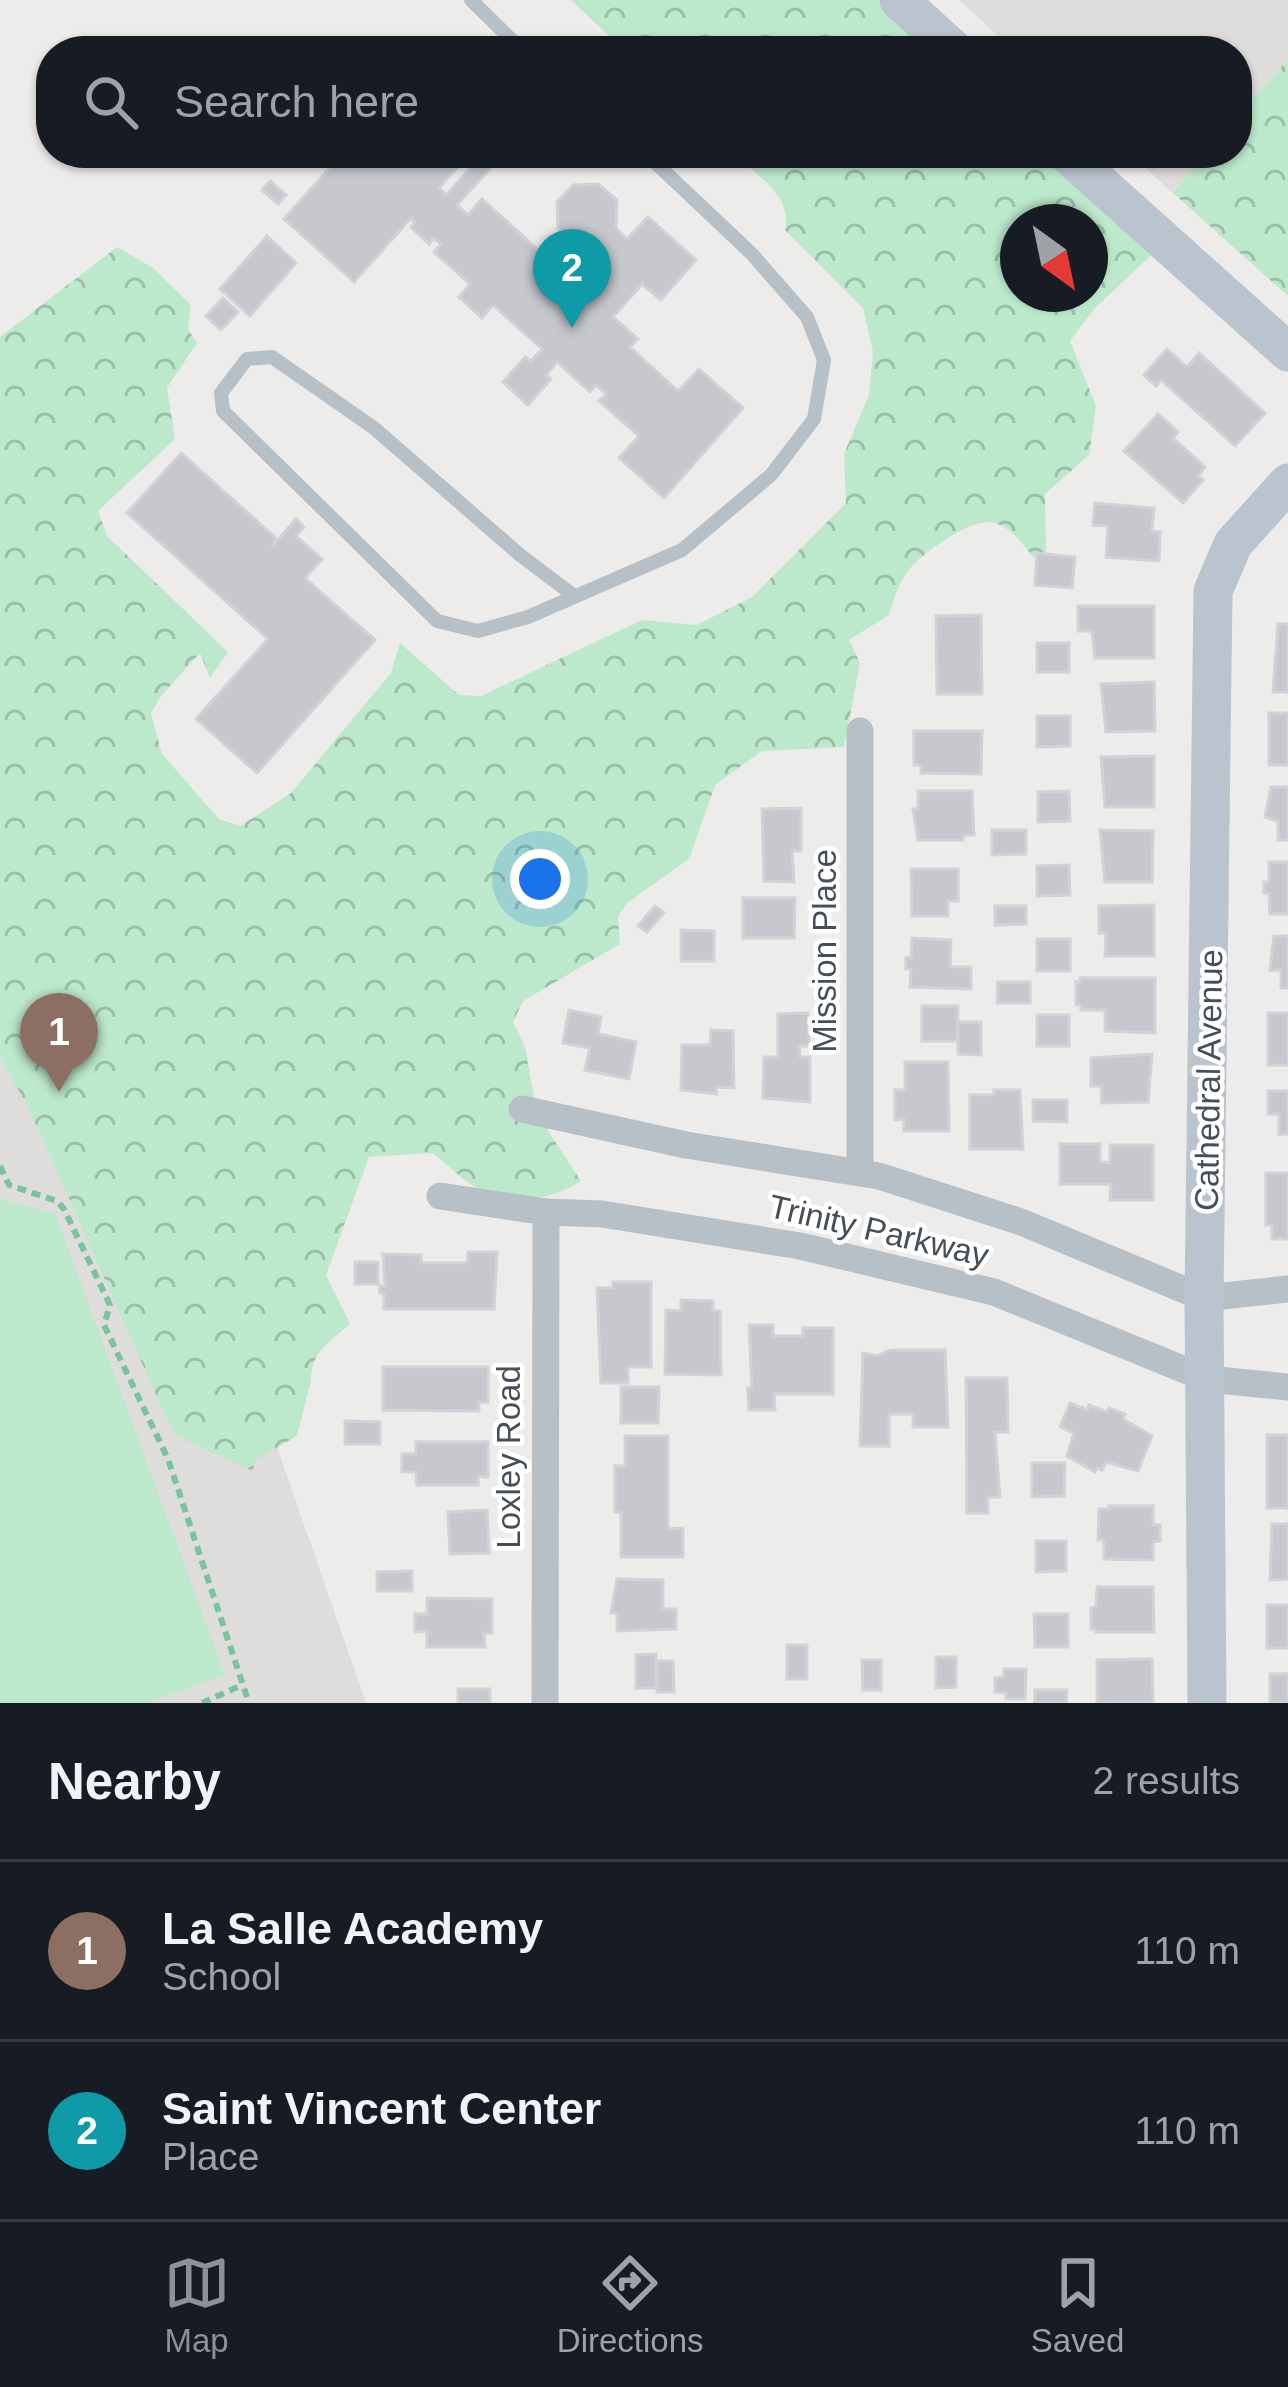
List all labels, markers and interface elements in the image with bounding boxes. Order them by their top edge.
search box [36,36,1252,168]
icon: search [78,69,144,135]
text: Search here [174,76,419,127]
north arrow [1000,204,1108,312]
pin: 2 [533,229,611,328]
your location [510,849,570,909]
street label: Mission Place [806,849,843,1053]
street label: Cathedral Avenue [1188,949,1229,1211]
pin: 1 [20,993,98,1092]
street label: Trinity Parkway [765,1187,993,1274]
street label: Loxley Road [490,1365,527,1549]
text: Nearby [48,1753,221,1810]
text: 2 results [1093,1759,1240,1802]
text: La Salle Academy [162,1903,543,1954]
text: 1 [76,1929,98,1972]
text: 110 m [1135,1929,1240,1972]
text: School [162,1955,281,1998]
text: Saint Vincent Center [162,2083,601,2134]
text: 2 [76,2109,98,2152]
text: 110 m [1135,2109,1240,2152]
text: Place [162,2135,260,2178]
tab: Map [164,2250,230,2360]
tab: Directions [557,2250,704,2360]
tab: Saved [1031,2250,1124,2360]

